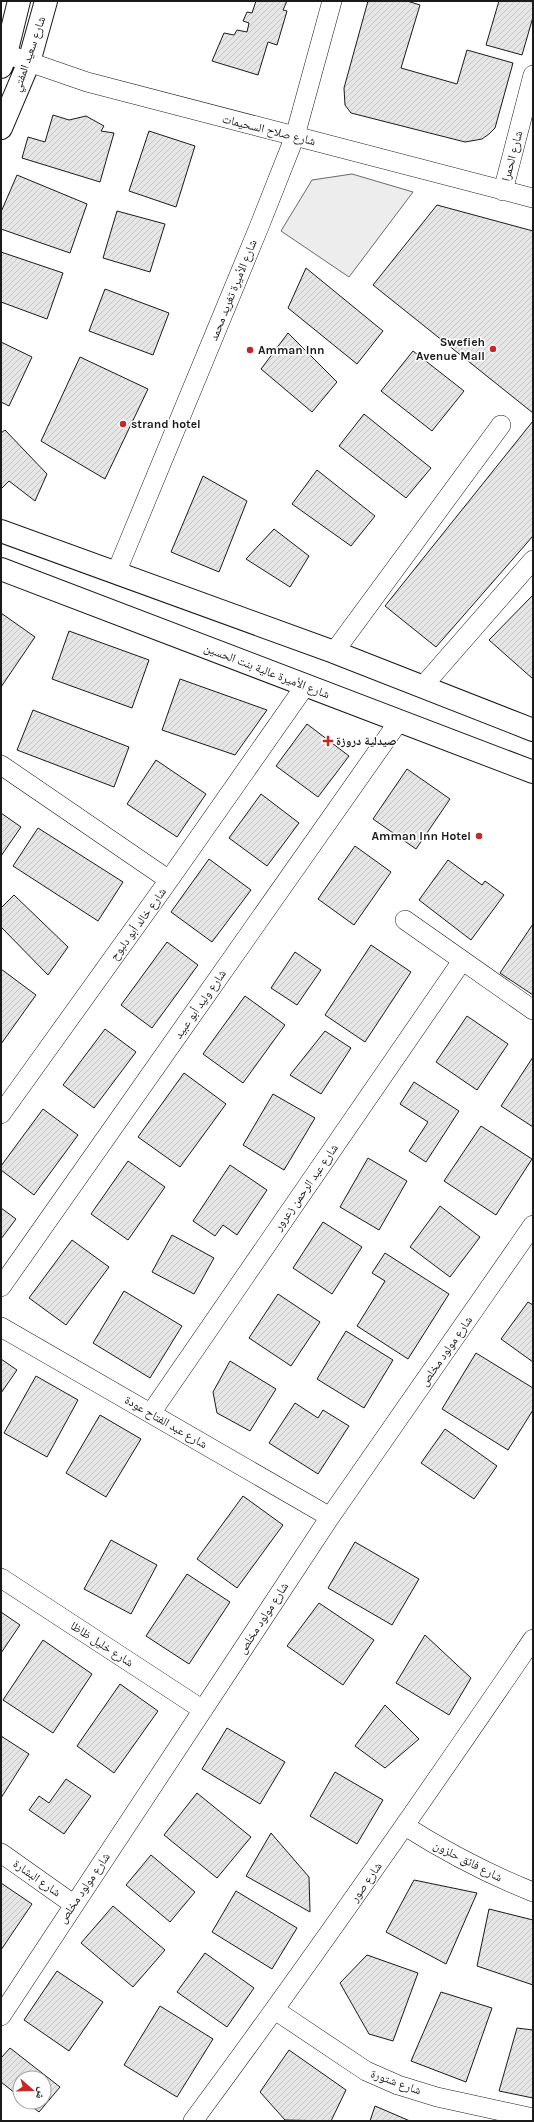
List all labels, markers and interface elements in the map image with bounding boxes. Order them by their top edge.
street label: شارع سعيد المفتي [10,14,51,95]
street label: شارع صلاح السحيمات [221,112,317,149]
street label: شارع الحمرا [499,129,526,183]
street label: شارع الأميرة تغريد محمد [206,237,261,343]
place label: Swefieh Avenue Mall [416,335,485,363]
place label: Amman Inn [258,343,324,357]
marker: Swefieh Avenue Mall [488,344,498,354]
marker: Amman Inn [245,345,255,355]
place label: strand hotel [131,417,201,431]
marker: strand hotel [118,419,128,429]
street label: شارع الأميرة عالية بنت الحسين [202,641,332,702]
place label: صيدلية دروزة [336,734,397,748]
marker: صيدلية دروزة [323,736,333,746]
place label: Amman Inn Hotel [372,829,471,843]
marker: Amman Inn Hotel [474,831,484,841]
street label: شارع خالد أبو دلبوح [107,885,170,964]
street label: شارع وليد أبو عبيد [171,967,230,1042]
street label: شارع عبد الرحمن زعرور [270,1141,342,1234]
street label: شارع مولود مخلص [417,1313,476,1389]
street label: شارع عبد الفتاح عودة [122,1393,210,1452]
street label: شارع مولود مخلص [235,1580,292,1657]
street label: شارع خليل ظاظا [67,1618,136,1670]
street label: شارع فائق حلزون [431,1838,505,1885]
street label: شارع مولود مخلص [55,1850,114,1927]
street label: شارع البشارة [10,1856,64,1900]
street label: شارع صور [347,1859,386,1906]
street label: شارع شتورة [368,2066,423,2099]
north arrow [12,2070,52,2110]
text: ش [32,2085,49,2101]

